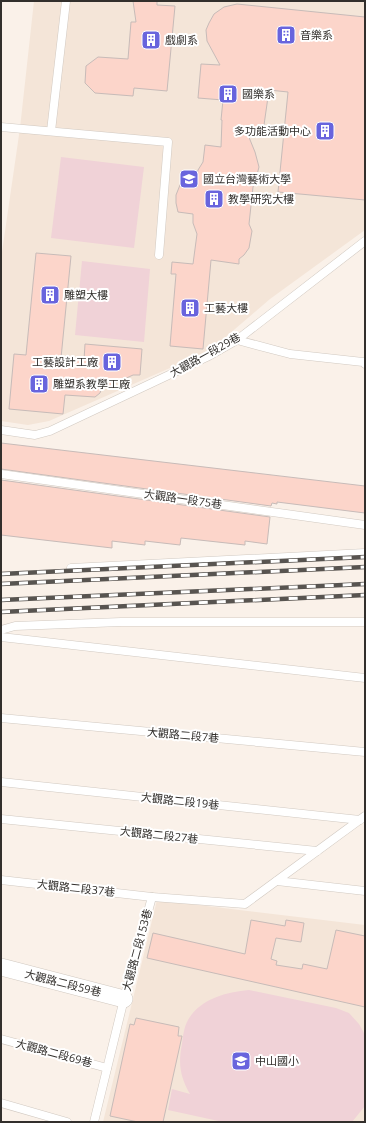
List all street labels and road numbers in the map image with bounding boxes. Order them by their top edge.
street label: 大觀路一段29巷 [167,329,243,380]
street label: 大觀路一段75巷 [143,486,223,511]
street label: 大觀路二段7巷 [146,724,220,745]
street label: 大觀路二段19巷 [140,789,220,812]
street label: 大觀路二段27巷 [119,823,199,846]
street label: 大觀路二段37巷 [36,876,116,899]
street label: 大觀路二段153巷 [118,907,155,993]
street label: 大觀路二段59巷 [23,966,103,999]
street label: 大觀路二段69巷 [14,1035,94,1070]

